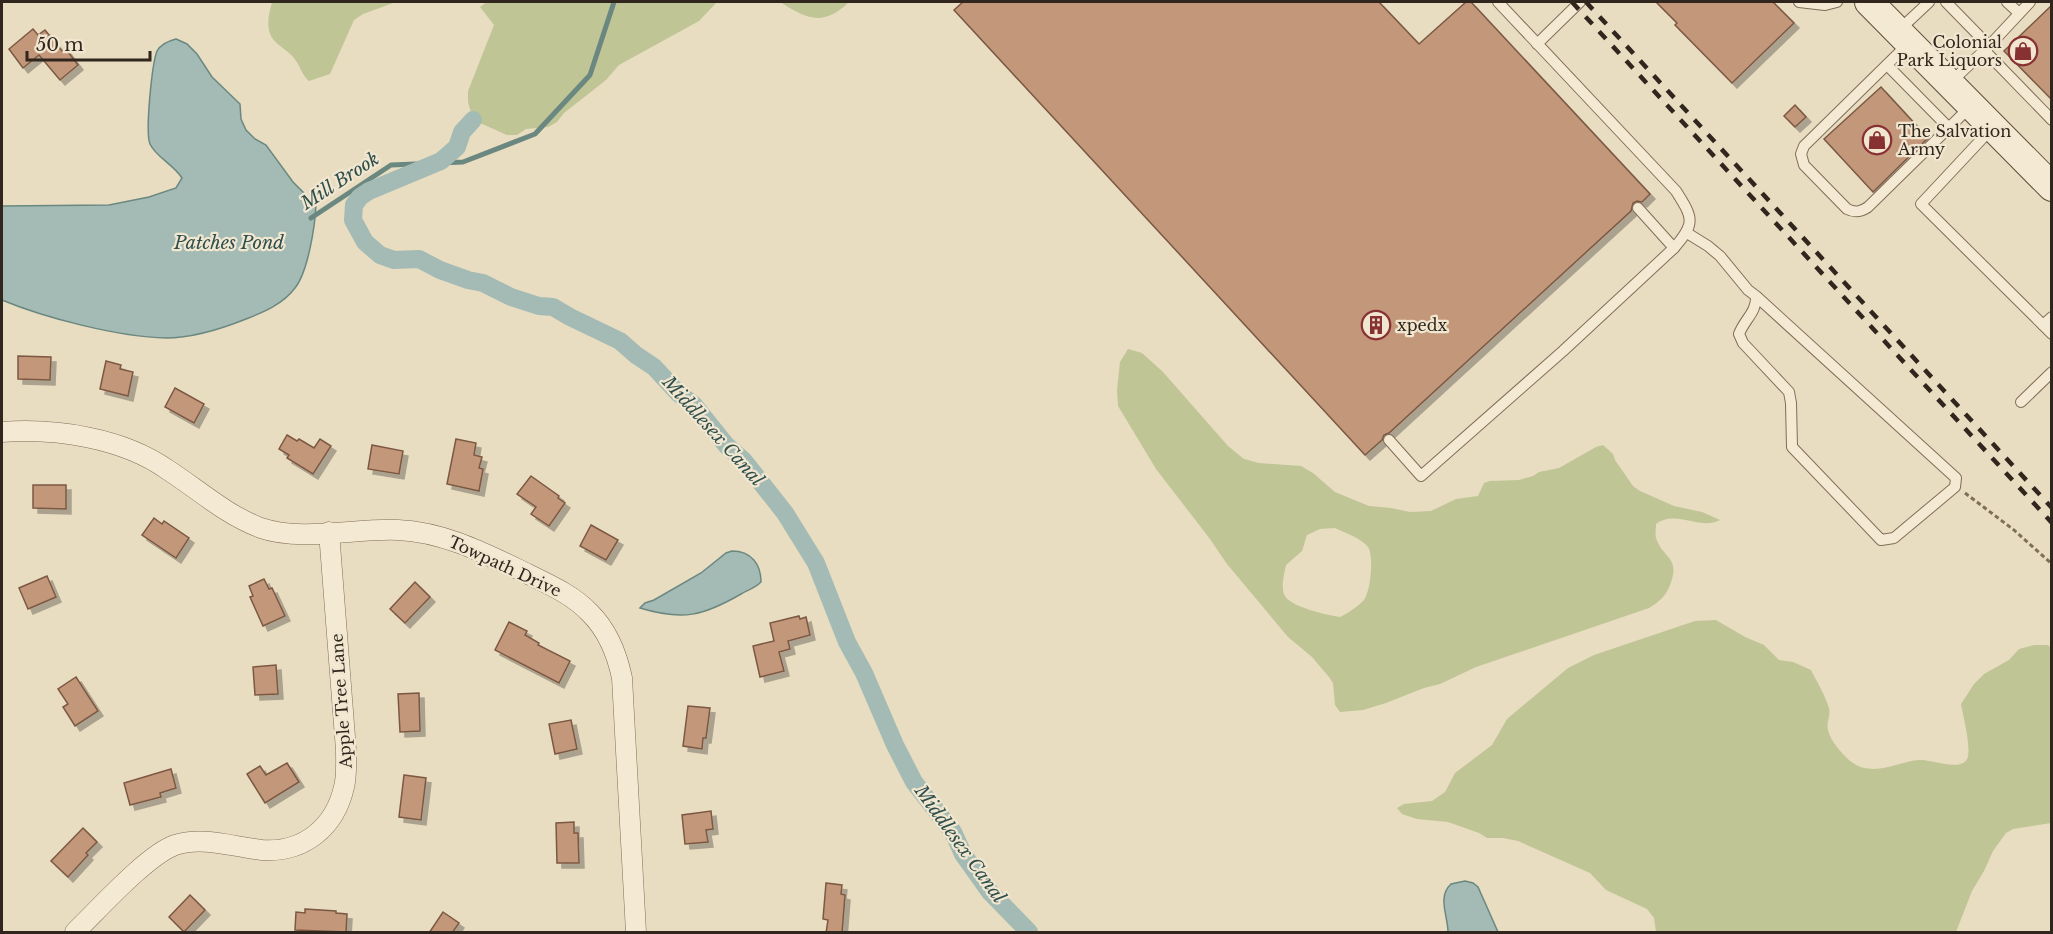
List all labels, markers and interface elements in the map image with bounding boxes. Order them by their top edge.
scale bar [27,24,150,62]
place label: Colonial Park Liquors [1897,32,2002,70]
text: 50 m [36,34,84,56]
shop icon: Colonial Park Liquors [2007,35,2039,67]
place label: The Salvation Army [1897,121,2011,159]
shop icon: The Salvation Army [1861,124,1893,156]
water label: Mill Brook [296,148,383,215]
water label: Patches Pond [173,232,284,254]
building icon: xpedx [1360,309,1392,341]
place label: xpedx [1397,315,1448,335]
water label: Middlesex Canal [657,371,768,491]
street label: Towpath Drive [446,531,564,601]
street label: Apple Tree Lane [326,633,356,770]
water label: Middlesex Canal [909,780,1010,908]

